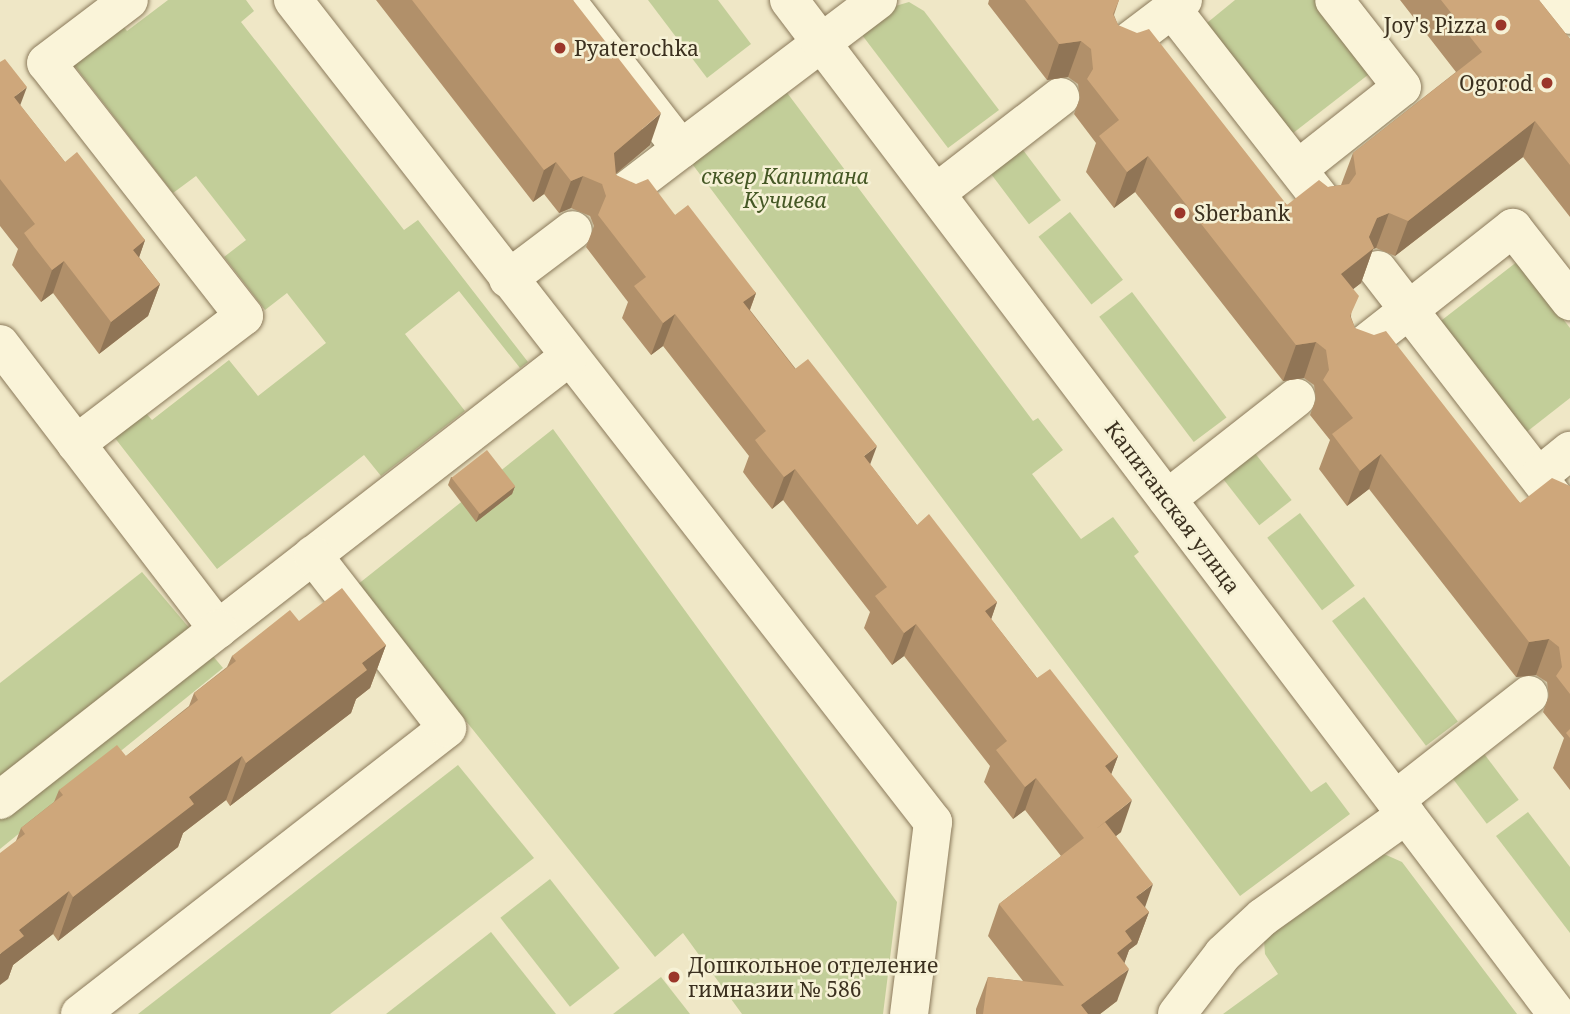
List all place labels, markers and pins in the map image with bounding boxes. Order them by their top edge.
place label: Joy's Pizza [1384,12,1487,38]
marker: Joy's Pizza [1493,17,1509,33]
place label: Pyaterochka [574,35,699,61]
marker: Pyaterochka [552,40,568,56]
place label: Ogorod [1459,70,1533,96]
marker: Ogorod [1539,75,1555,91]
place label: Sberbank [1194,200,1290,226]
marker: Sberbank [1172,205,1188,221]
place label: Дошкольное отделение гимназии № 586 [688,952,938,1002]
marker: Дошкольное отделение гимназии № 586 [666,969,682,985]

